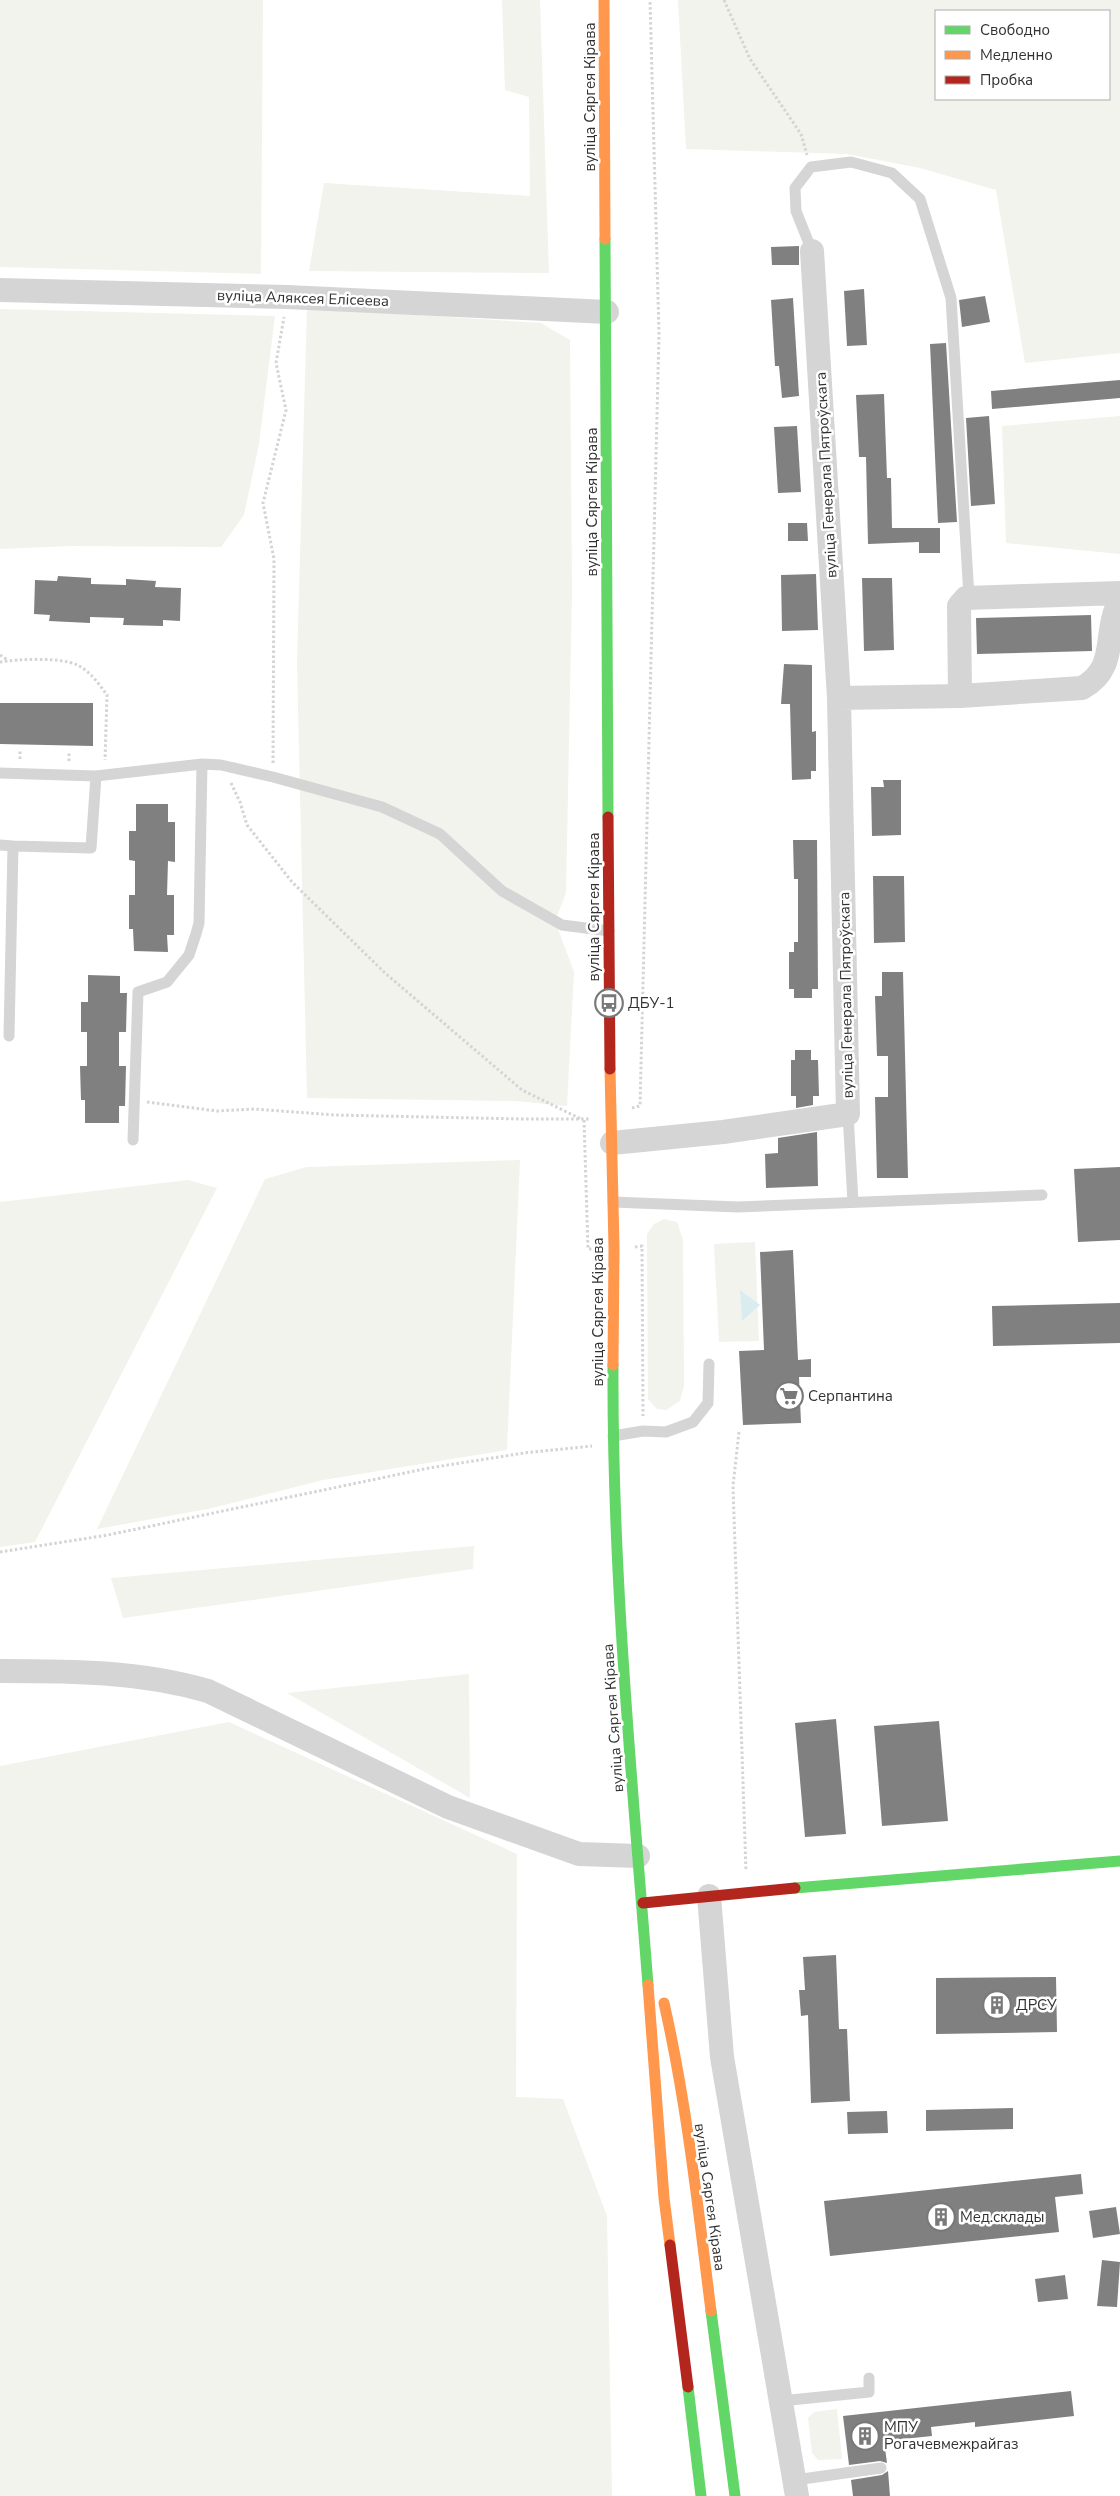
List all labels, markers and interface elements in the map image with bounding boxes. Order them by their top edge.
legend [935,10,1110,100]
text: Свободно [980,20,1050,40]
street label: вуліца Сяргея Кірава [580,23,600,171]
text: Медленно [980,45,1053,65]
text: Пробка [980,70,1033,90]
street label: вуліца Аляксея Елісеева [217,285,389,311]
street label: вуліца Генерала Пятроўскага [811,371,841,579]
street label: вуліца Сяргея Кірава [582,428,602,576]
street label: вуліца Сяргея Кірава [584,833,604,981]
street label: вуліца Генерала Пятроўскага [834,892,858,1098]
bus stop icon: ДБУ-1 [594,988,624,1018]
place label: ДБУ-1 [628,993,675,1013]
street label: вуліца Сяргея Кірава [588,1238,608,1386]
supermarket icon: Серпантина [774,1381,804,1411]
place label: Серпантина [808,1386,893,1406]
street label: вуліца Сяргея Кірава [598,1643,628,1793]
building icon: ДРСУ [982,1990,1012,2020]
place label: ДРСУ [1016,1995,1057,2015]
street label: вуліца Сяргея Кірава [690,2122,730,2272]
building icon: Мед.склады [926,2202,956,2232]
place label: Мед.склады [960,2207,1045,2227]
place label: МПУ Рогачевмежрайгаз [884,2417,1019,2454]
building icon: МПУ Рогачевмежрайгаз [850,2421,880,2451]

